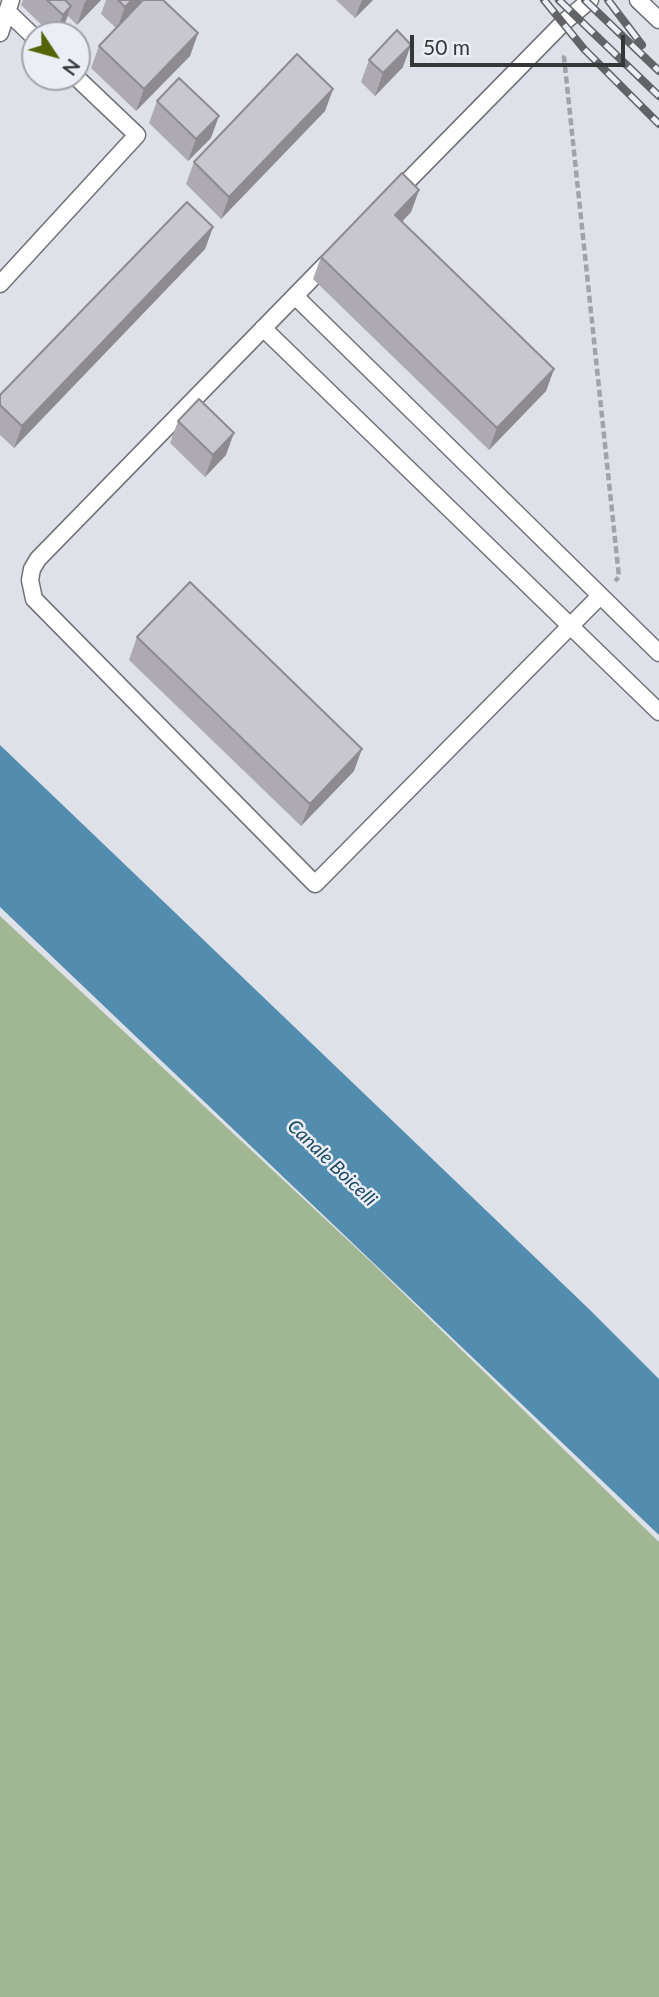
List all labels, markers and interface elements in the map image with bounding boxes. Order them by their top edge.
north arrow [21,21,91,91]
scale bar [414,21,629,65]
text: 50 m [423,34,470,59]
text: N [58,55,85,80]
water label: Canale Boicelli [283,1115,381,1211]

